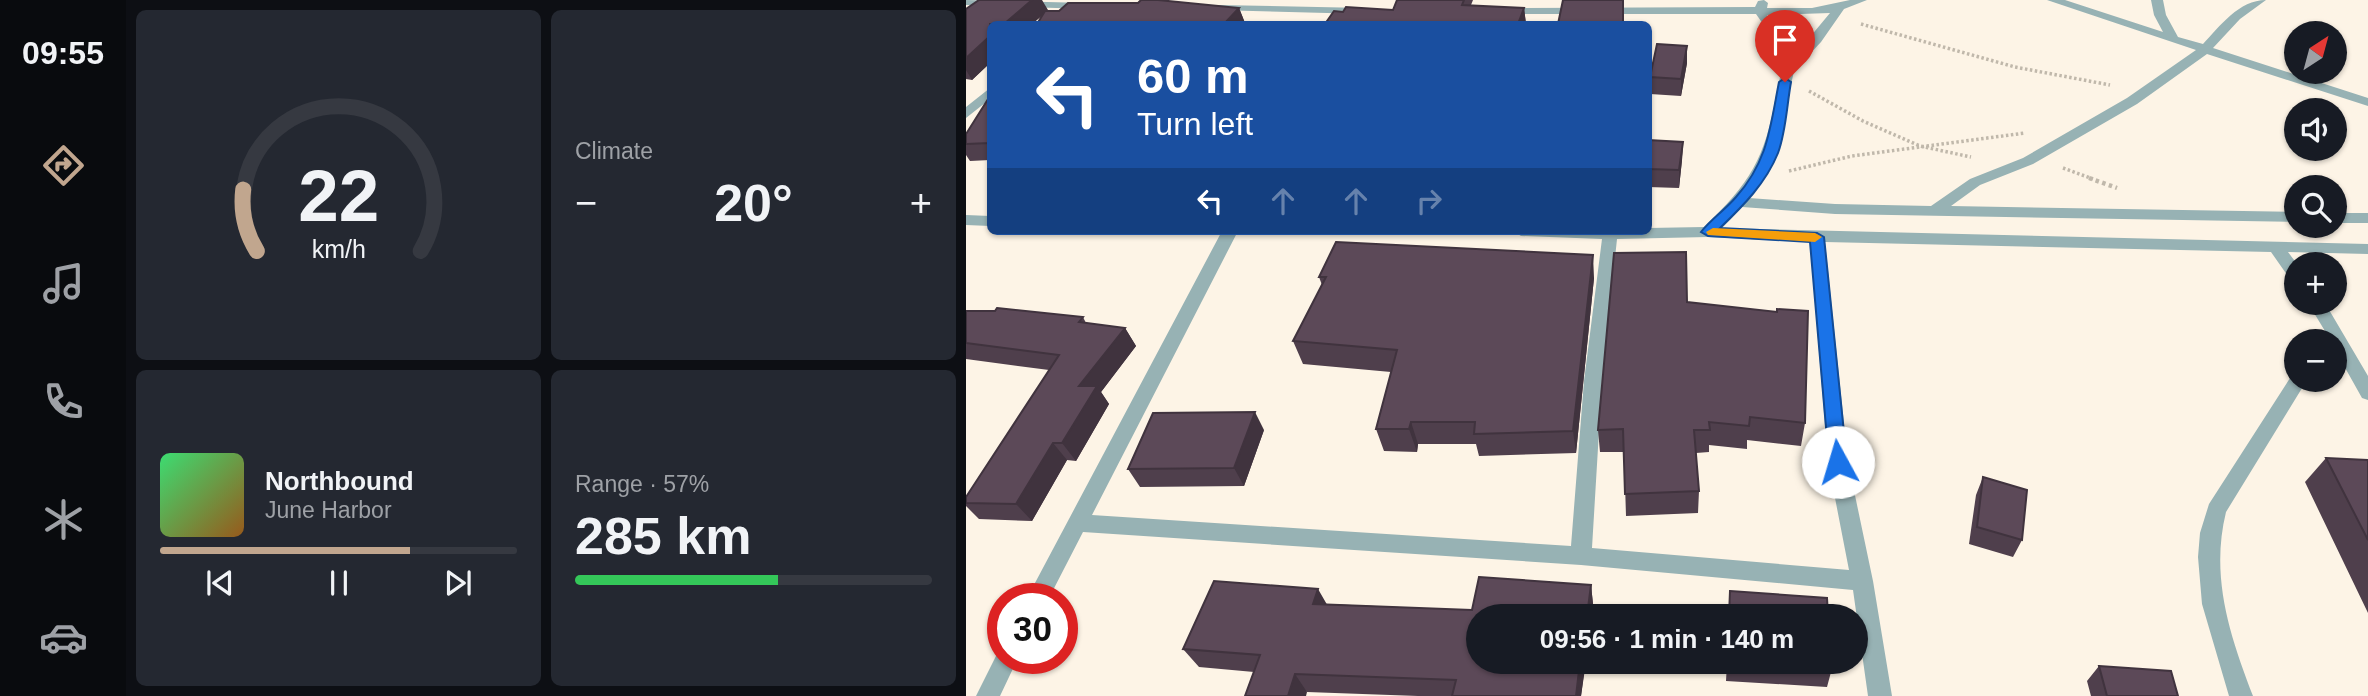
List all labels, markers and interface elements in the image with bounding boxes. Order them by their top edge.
pin [1755,10,1815,82]
icon: arrive [1766,21,1804,59]
north arrow [2284,21,2347,84]
map controls [2284,21,2347,392]
text: 09:55 [22,35,104,71]
icon: left [1022,49,1113,140]
text: 60 m [1137,49,1249,103]
button: sound [2284,98,2347,161]
text: Turn left [1137,106,1253,142]
text: Climate [575,138,653,164]
icon: directions [39,141,88,190]
text: 22 [298,155,379,236]
text: 20° [714,174,793,232]
button: search [2284,175,2347,238]
text: − [575,182,597,224]
text: + [910,182,932,224]
icon: left [1191,182,1229,220]
icon: ahead [1264,182,1302,220]
icon: ahead [1337,182,1375,220]
icon: right [1410,182,1448,220]
text: km/h [311,235,366,263]
button: + [2284,252,2347,315]
icon: music [39,259,88,308]
button: − [2284,329,2347,392]
icon: phone [39,377,88,426]
position arrow [1801,425,1875,499]
text: Northbound [265,466,414,496]
text: Range · 57% [575,471,709,497]
icon: climate [39,495,88,544]
text: June Harbor [265,497,392,523]
text: 285 km [575,507,751,565]
icon: previous [201,564,239,602]
icon: pause [320,564,358,602]
icon: next [439,564,477,602]
speed limit sign: 30 [987,583,1078,674]
icon: car [39,613,88,662]
text: 09:56 · 1 min · 140 m [1540,624,1794,654]

